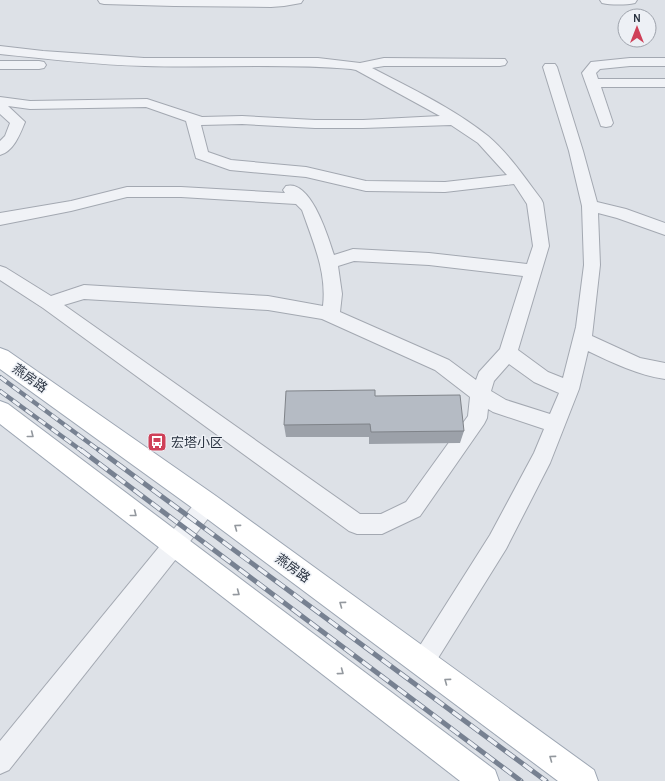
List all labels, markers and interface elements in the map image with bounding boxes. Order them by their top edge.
north arrow [617,8,657,48]
text: N [633,12,641,25]
street label: 燕房路 [10,361,50,395]
one-way arrow [27,430,34,438]
bus stop icon: 宏塔小区 [146,431,168,453]
place label: 宏塔小区 [171,435,223,450]
one-way arrow [130,509,137,516]
one-way arrow [235,525,242,532]
street label: 燕房路 [273,550,313,586]
one-way arrow [233,588,240,595]
one-way arrow [339,601,346,609]
one-way arrow [336,667,343,674]
one-way arrow [444,679,451,686]
one-way arrow [549,756,556,763]

